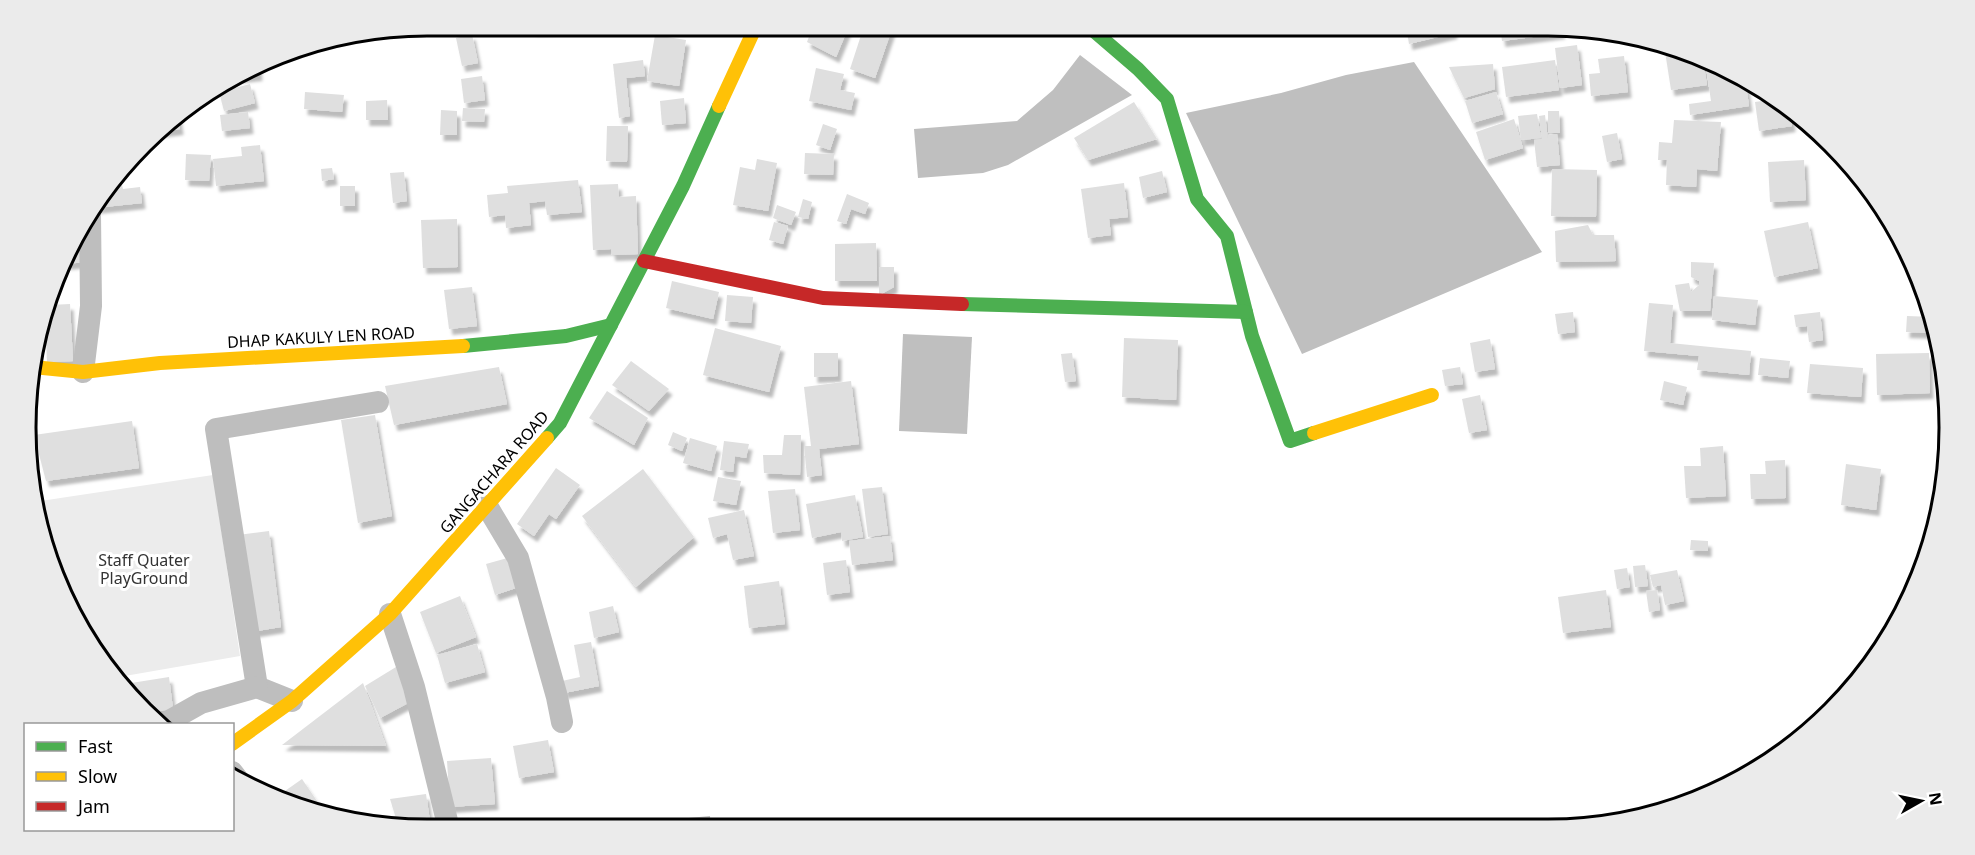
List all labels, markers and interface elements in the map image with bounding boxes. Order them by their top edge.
street label: DHAP KAKULY LEN ROAD [227,321,415,353]
street label: GANGACHARA ROAD [434,406,554,538]
park label: Staff Quater PlayGround [98,549,190,589]
legend [24,723,234,831]
text: Fast [78,734,113,758]
text: Slow [78,764,117,788]
north arrow [1891,771,1951,831]
text: N [1924,791,1948,807]
text: Jam [76,794,110,818]

